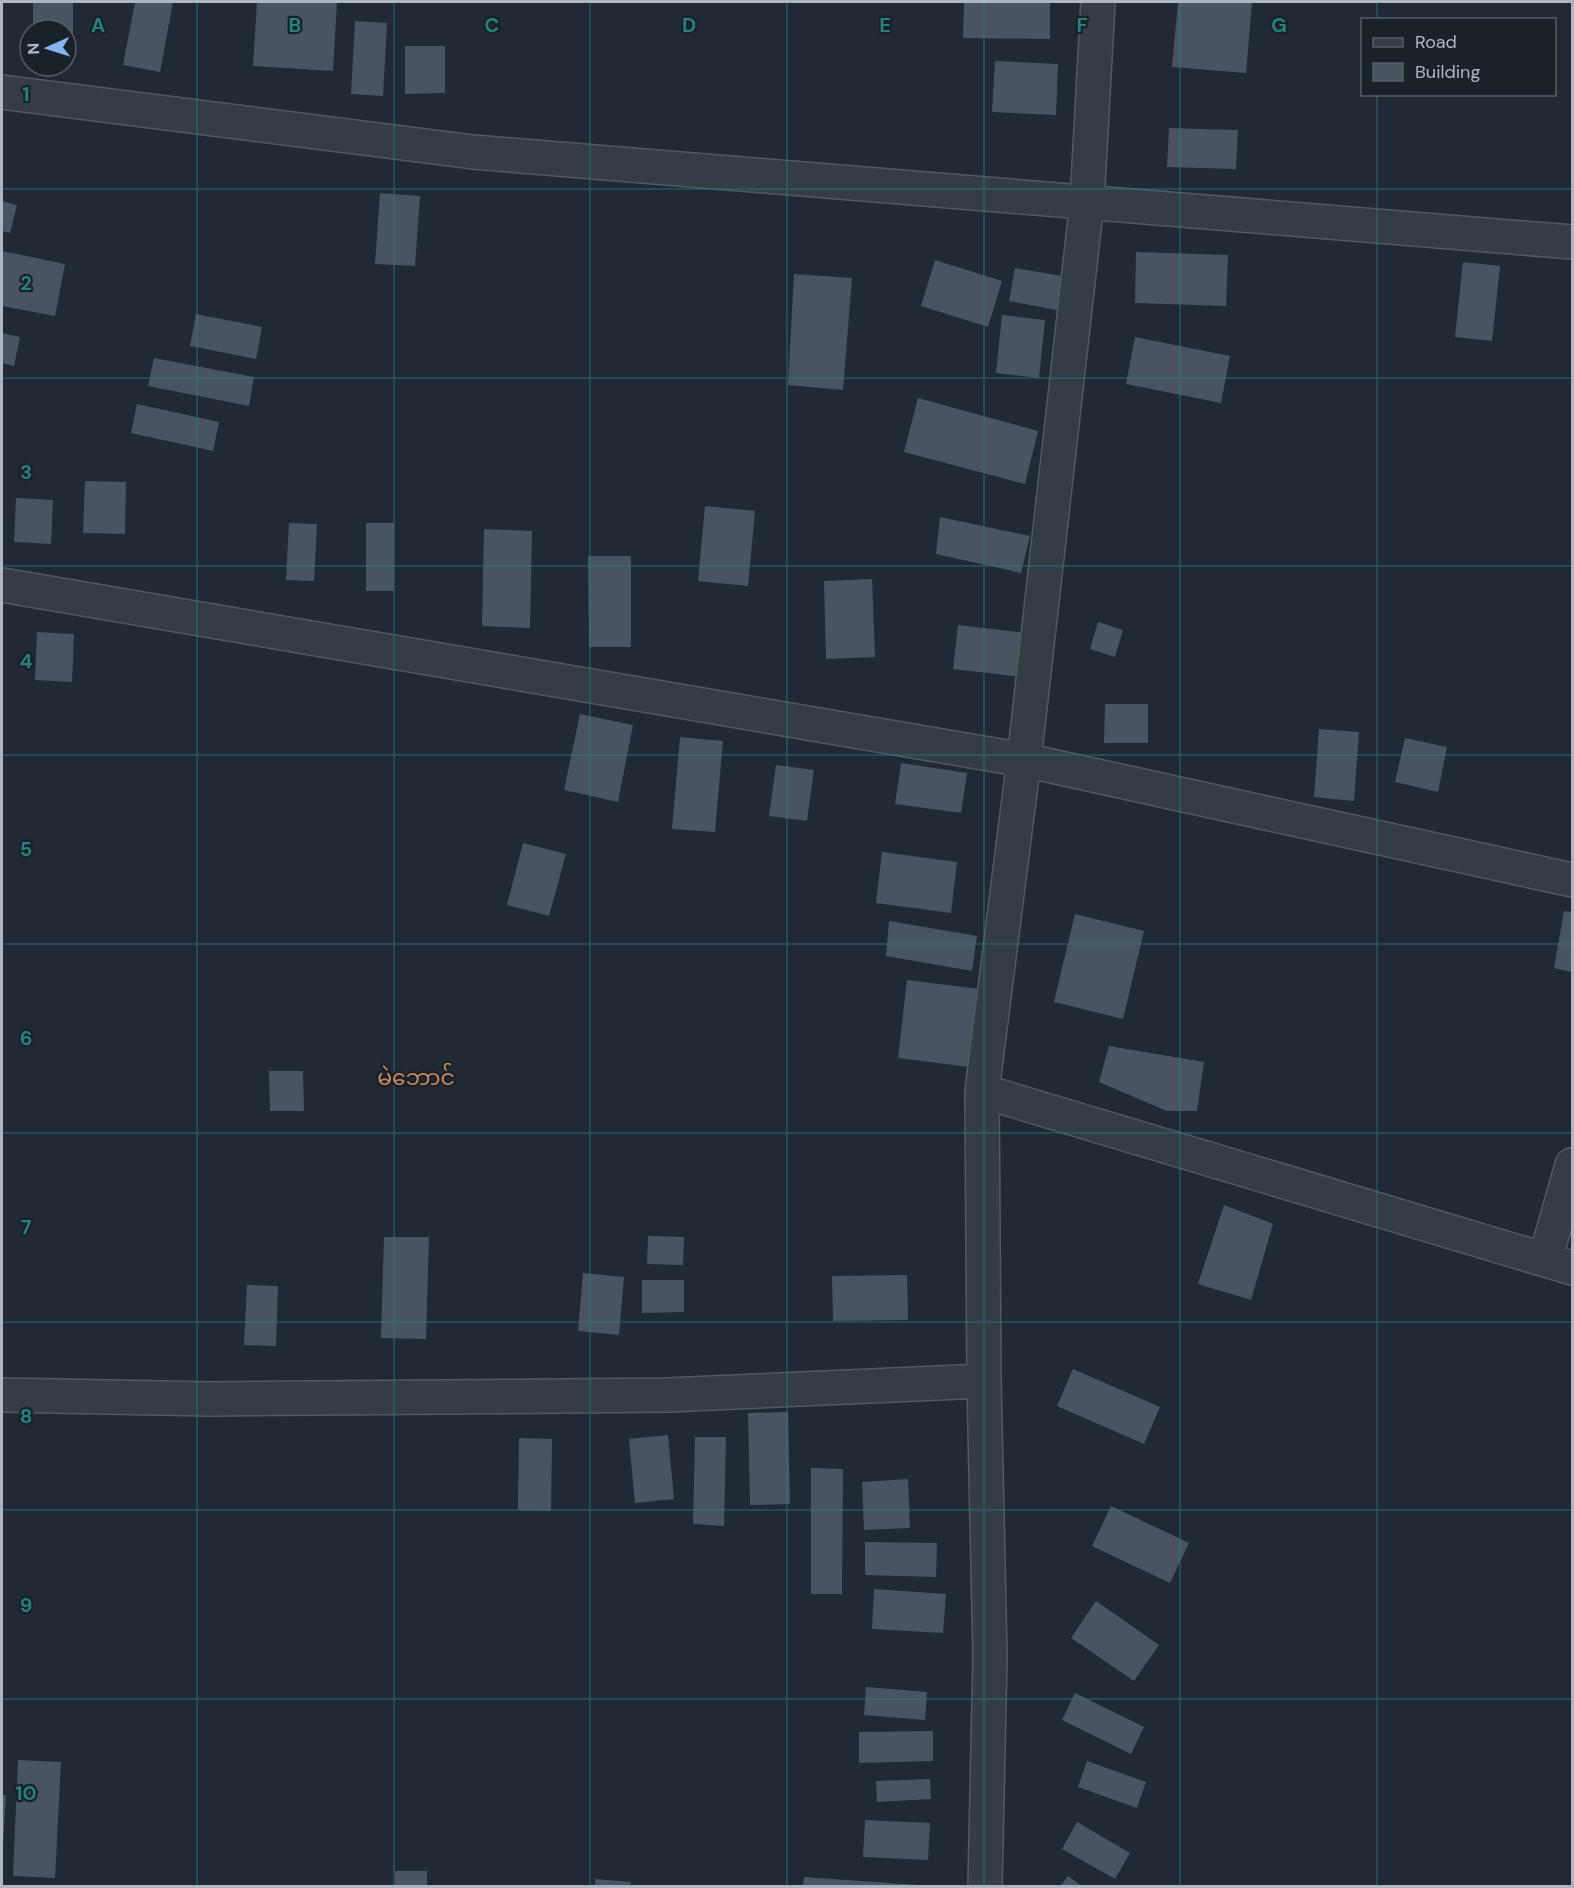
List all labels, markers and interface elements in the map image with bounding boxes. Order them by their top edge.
text: A [91,12,105,38]
text: B [289,12,301,38]
text: C [485,12,499,38]
text: D [682,12,696,38]
text: E [879,12,891,38]
text: F [1076,12,1088,38]
text: G [1271,12,1287,38]
north arrow [18,18,78,78]
legend [1361,18,1556,96]
text: Road [1415,30,1457,54]
text: N [23,42,44,55]
text: Building [1415,60,1480,84]
text: 1 [22,81,30,107]
text: 2 [20,270,32,296]
text: 3 [20,459,32,485]
text: 4 [20,648,33,674]
text: 5 [20,836,32,862]
text: 6 [20,1025,32,1051]
district label: မဲဘောင် [377,1062,455,1092]
text: 7 [21,1214,32,1240]
text: 8 [20,1403,32,1429]
text: 9 [20,1592,32,1618]
text: 10 [15,1780,37,1806]

